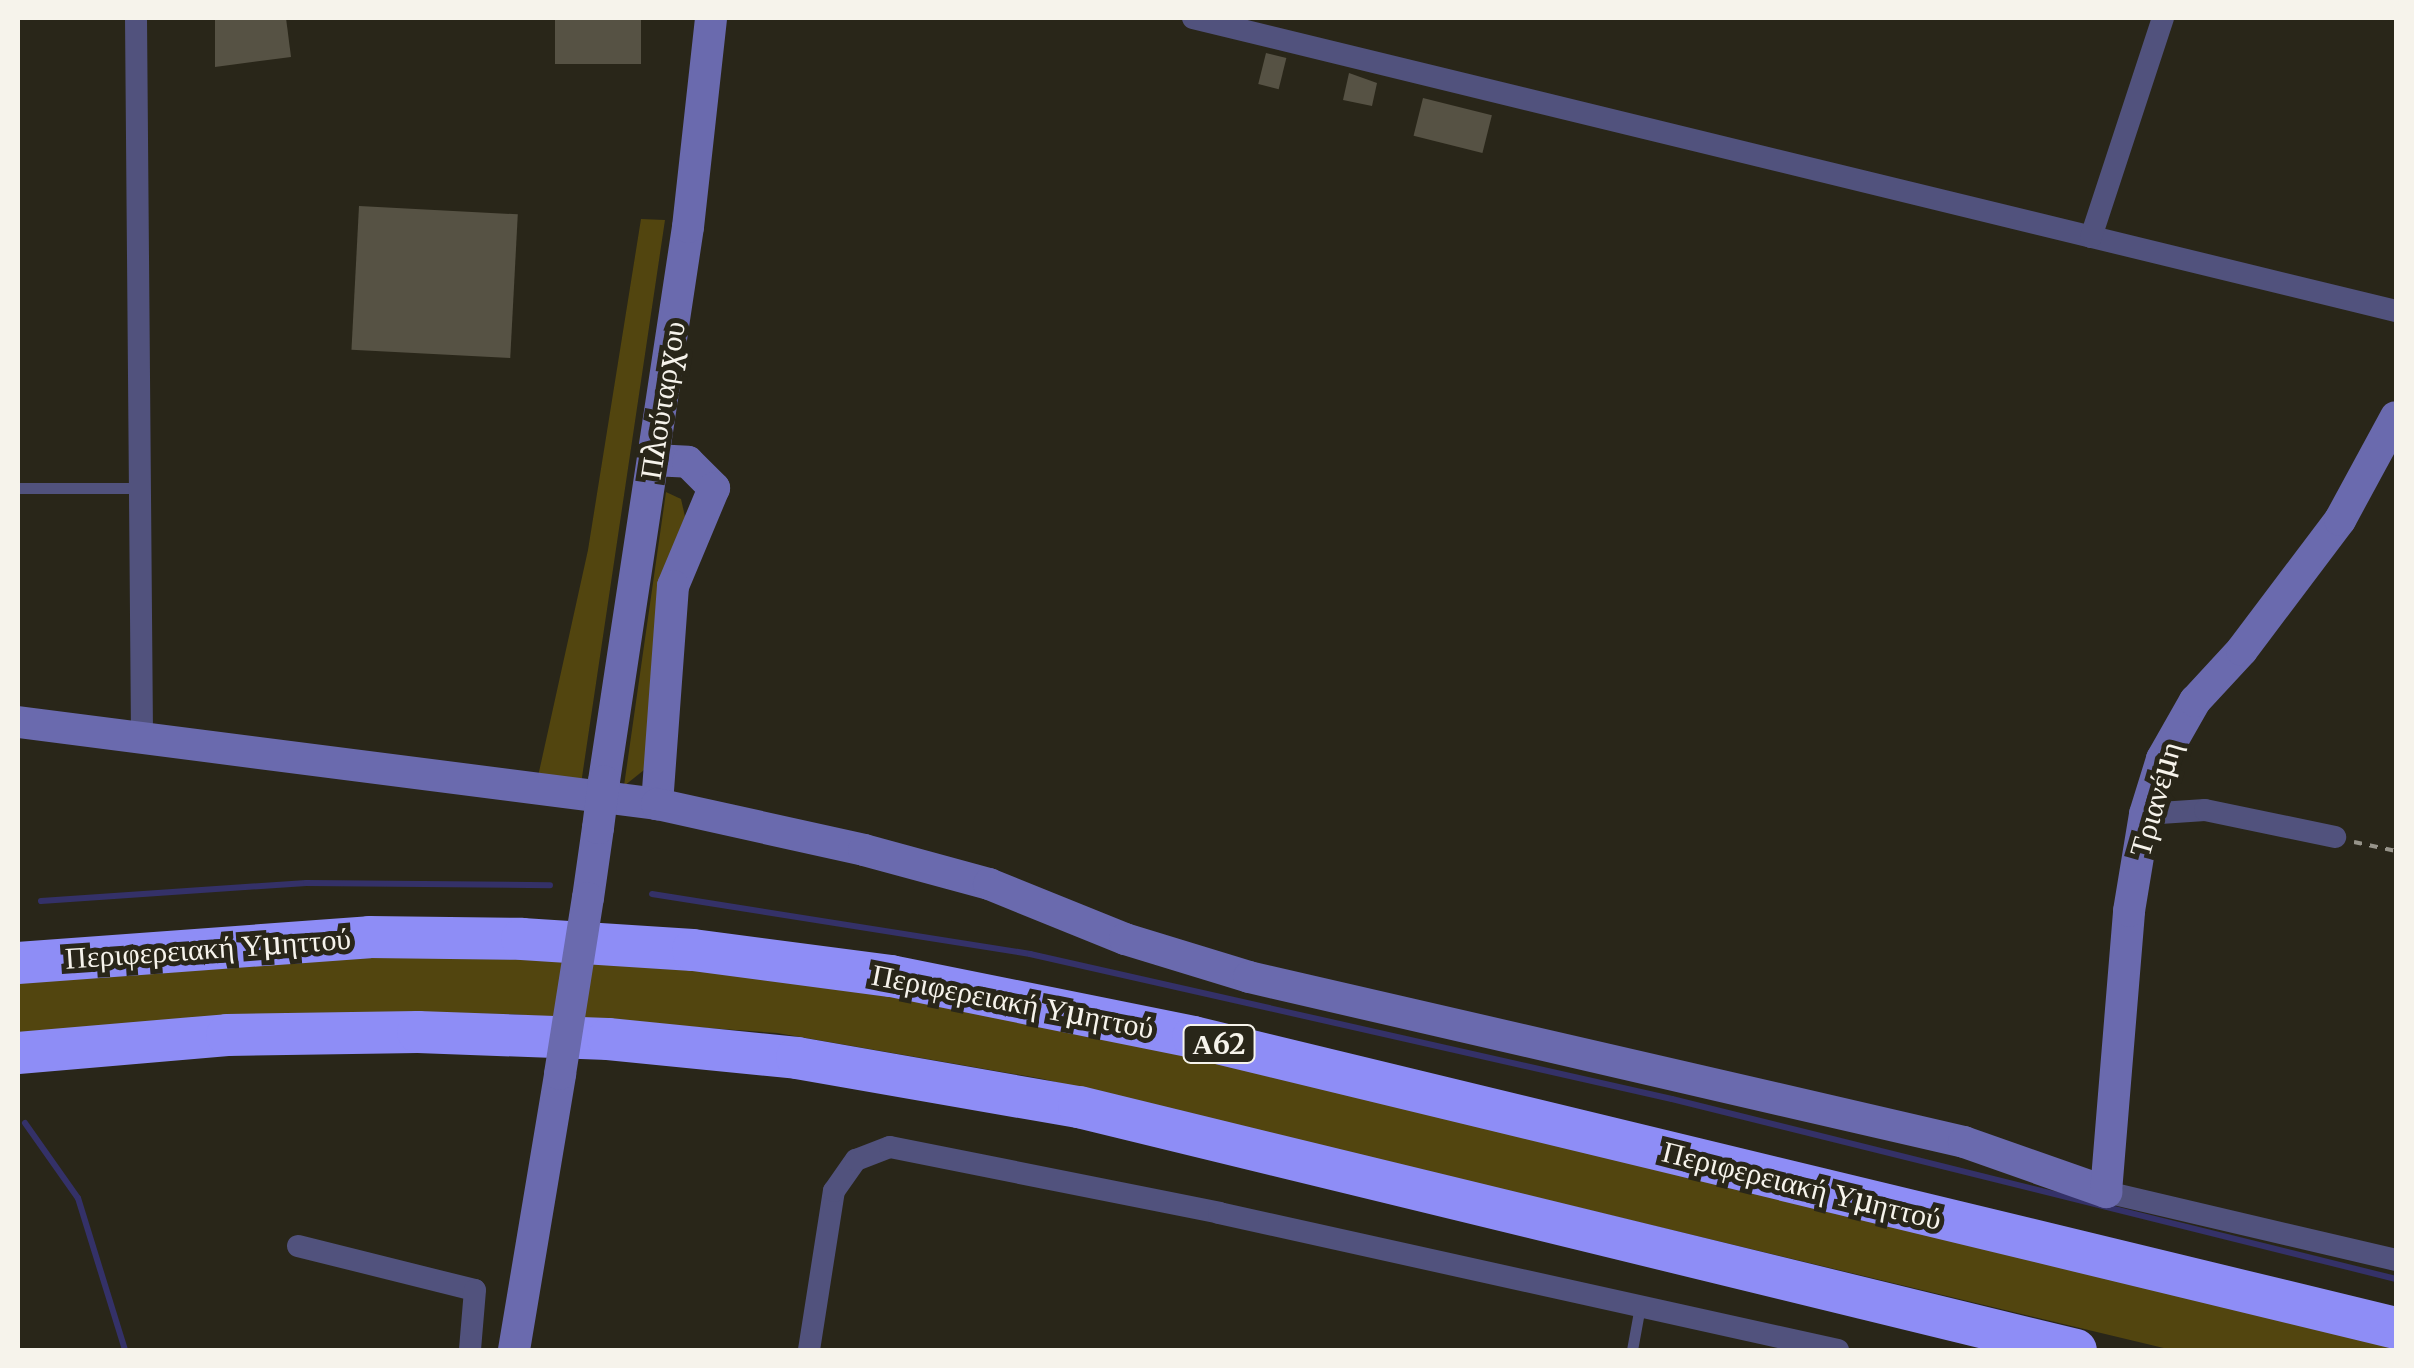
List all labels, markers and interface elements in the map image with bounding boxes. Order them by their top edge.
street label: Πλούταρχου [632,318,692,482]
street label: Τριανέμη [2121,737,2189,861]
street label: Περιφερειακή Υμηττού [64,920,352,976]
street label: Περιφερειακή Υμηττού [869,956,1157,1046]
road number: Α62 [1182,1021,1256,1067]
street label: Περιφερειακή Υμηττού [1659,1133,1945,1237]

